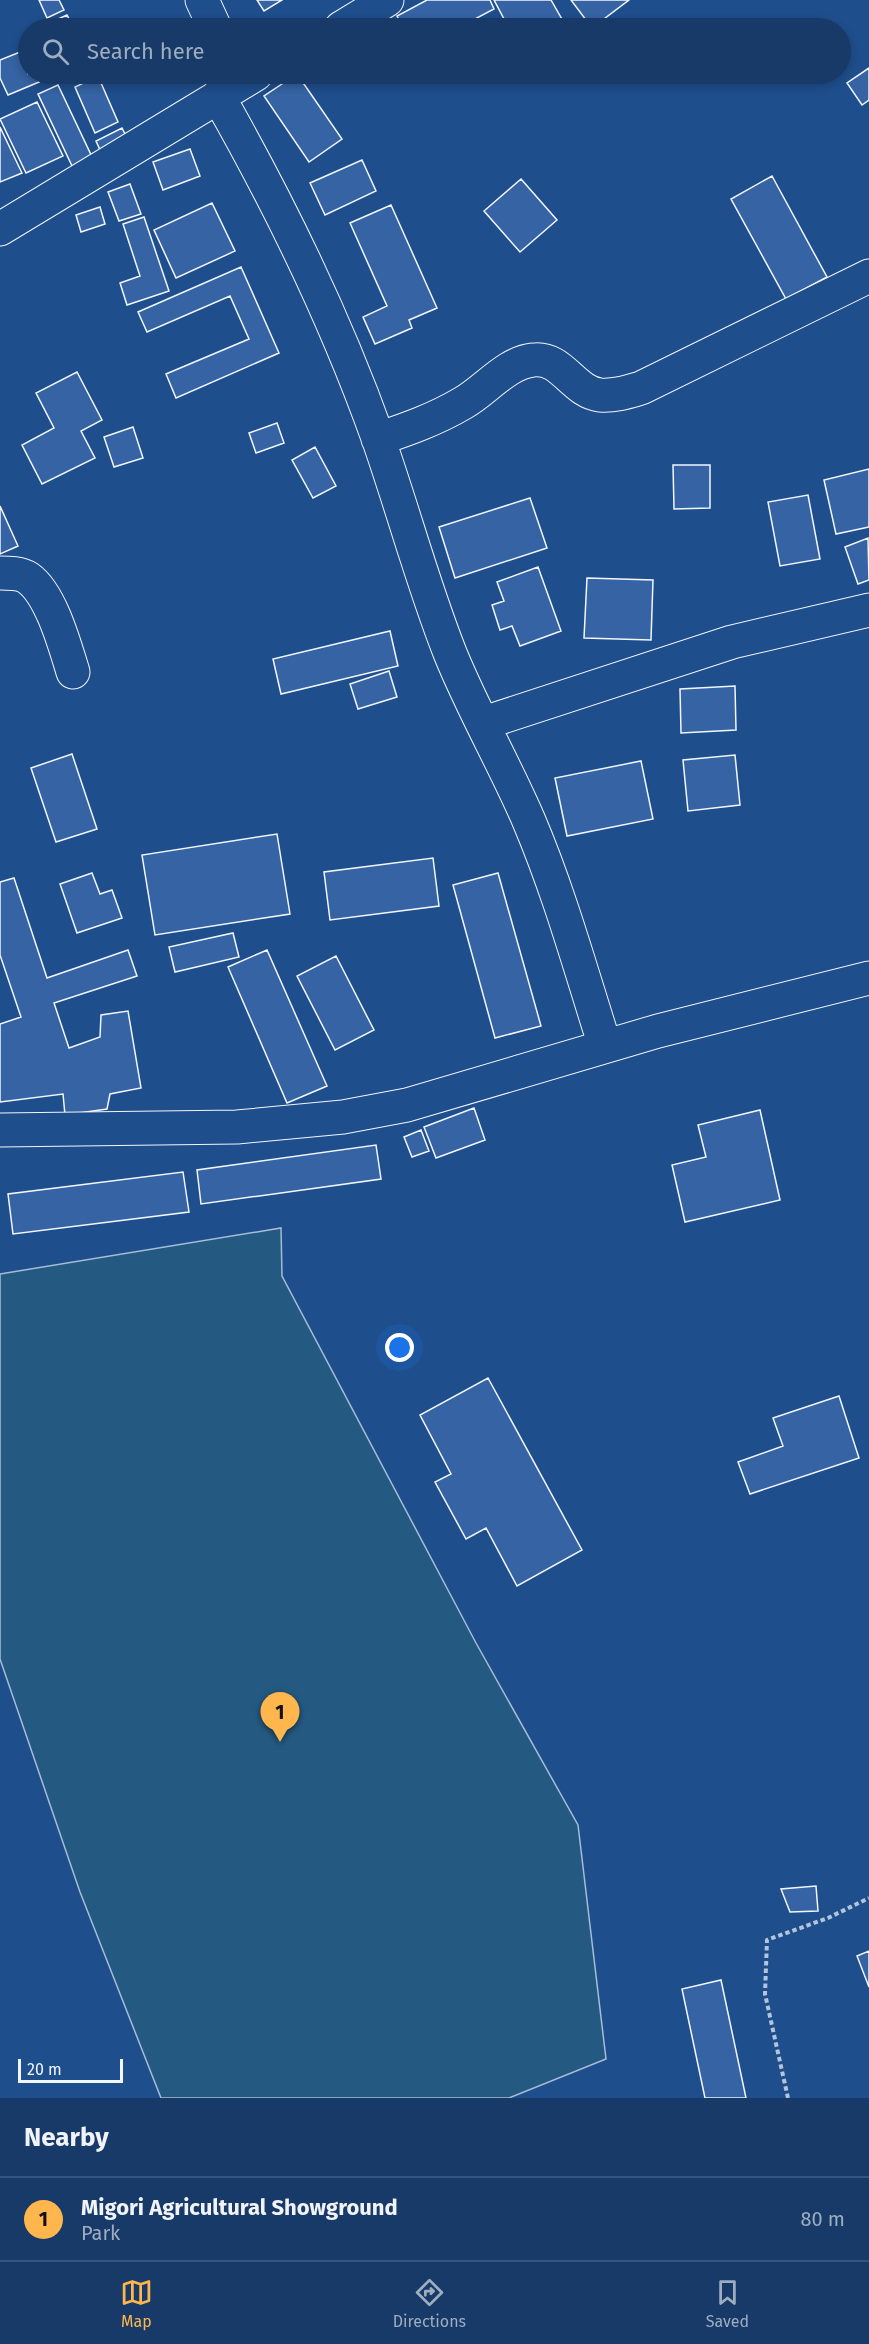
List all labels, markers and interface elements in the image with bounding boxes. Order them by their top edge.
search box [18,18,851,84]
icon: search [39,35,72,68]
text: Search here [87,38,205,65]
your location [385,1333,414,1362]
pin: 1 [260,1692,300,1742]
scale bar [18,2056,123,2084]
text: 20 m [27,2060,62,2079]
text: Nearby [24,2122,109,2153]
text: Migori Agricultural Showground [81,2194,398,2221]
text: 1 [39,2207,48,2231]
text: 80 m [800,2207,845,2231]
text: Park [81,2221,120,2245]
tab: Map [120,2276,153,2331]
tab: Directions [393,2276,466,2331]
tab: Saved [706,2276,749,2331]

